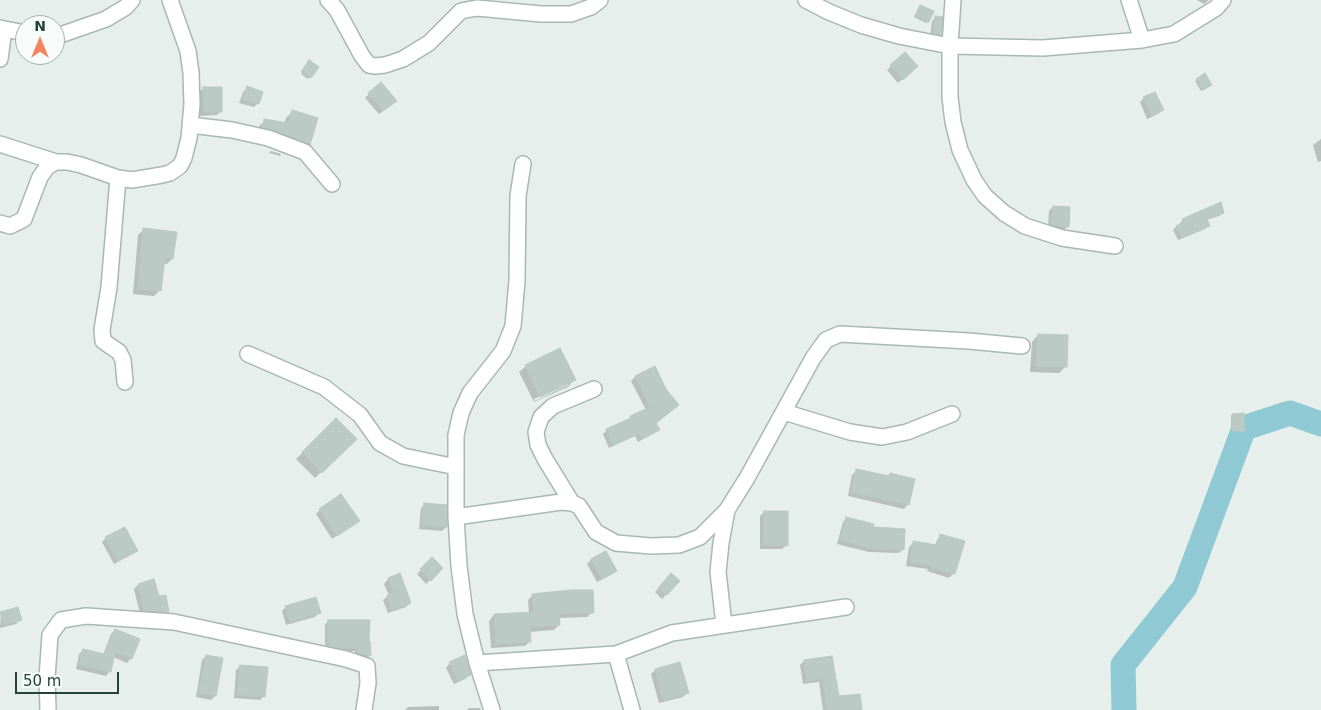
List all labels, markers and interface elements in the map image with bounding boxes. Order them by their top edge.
north arrow [15,15,65,65]
text: N [34,18,46,34]
scale bar [18,662,121,694]
text: 50 m [23,672,61,690]

